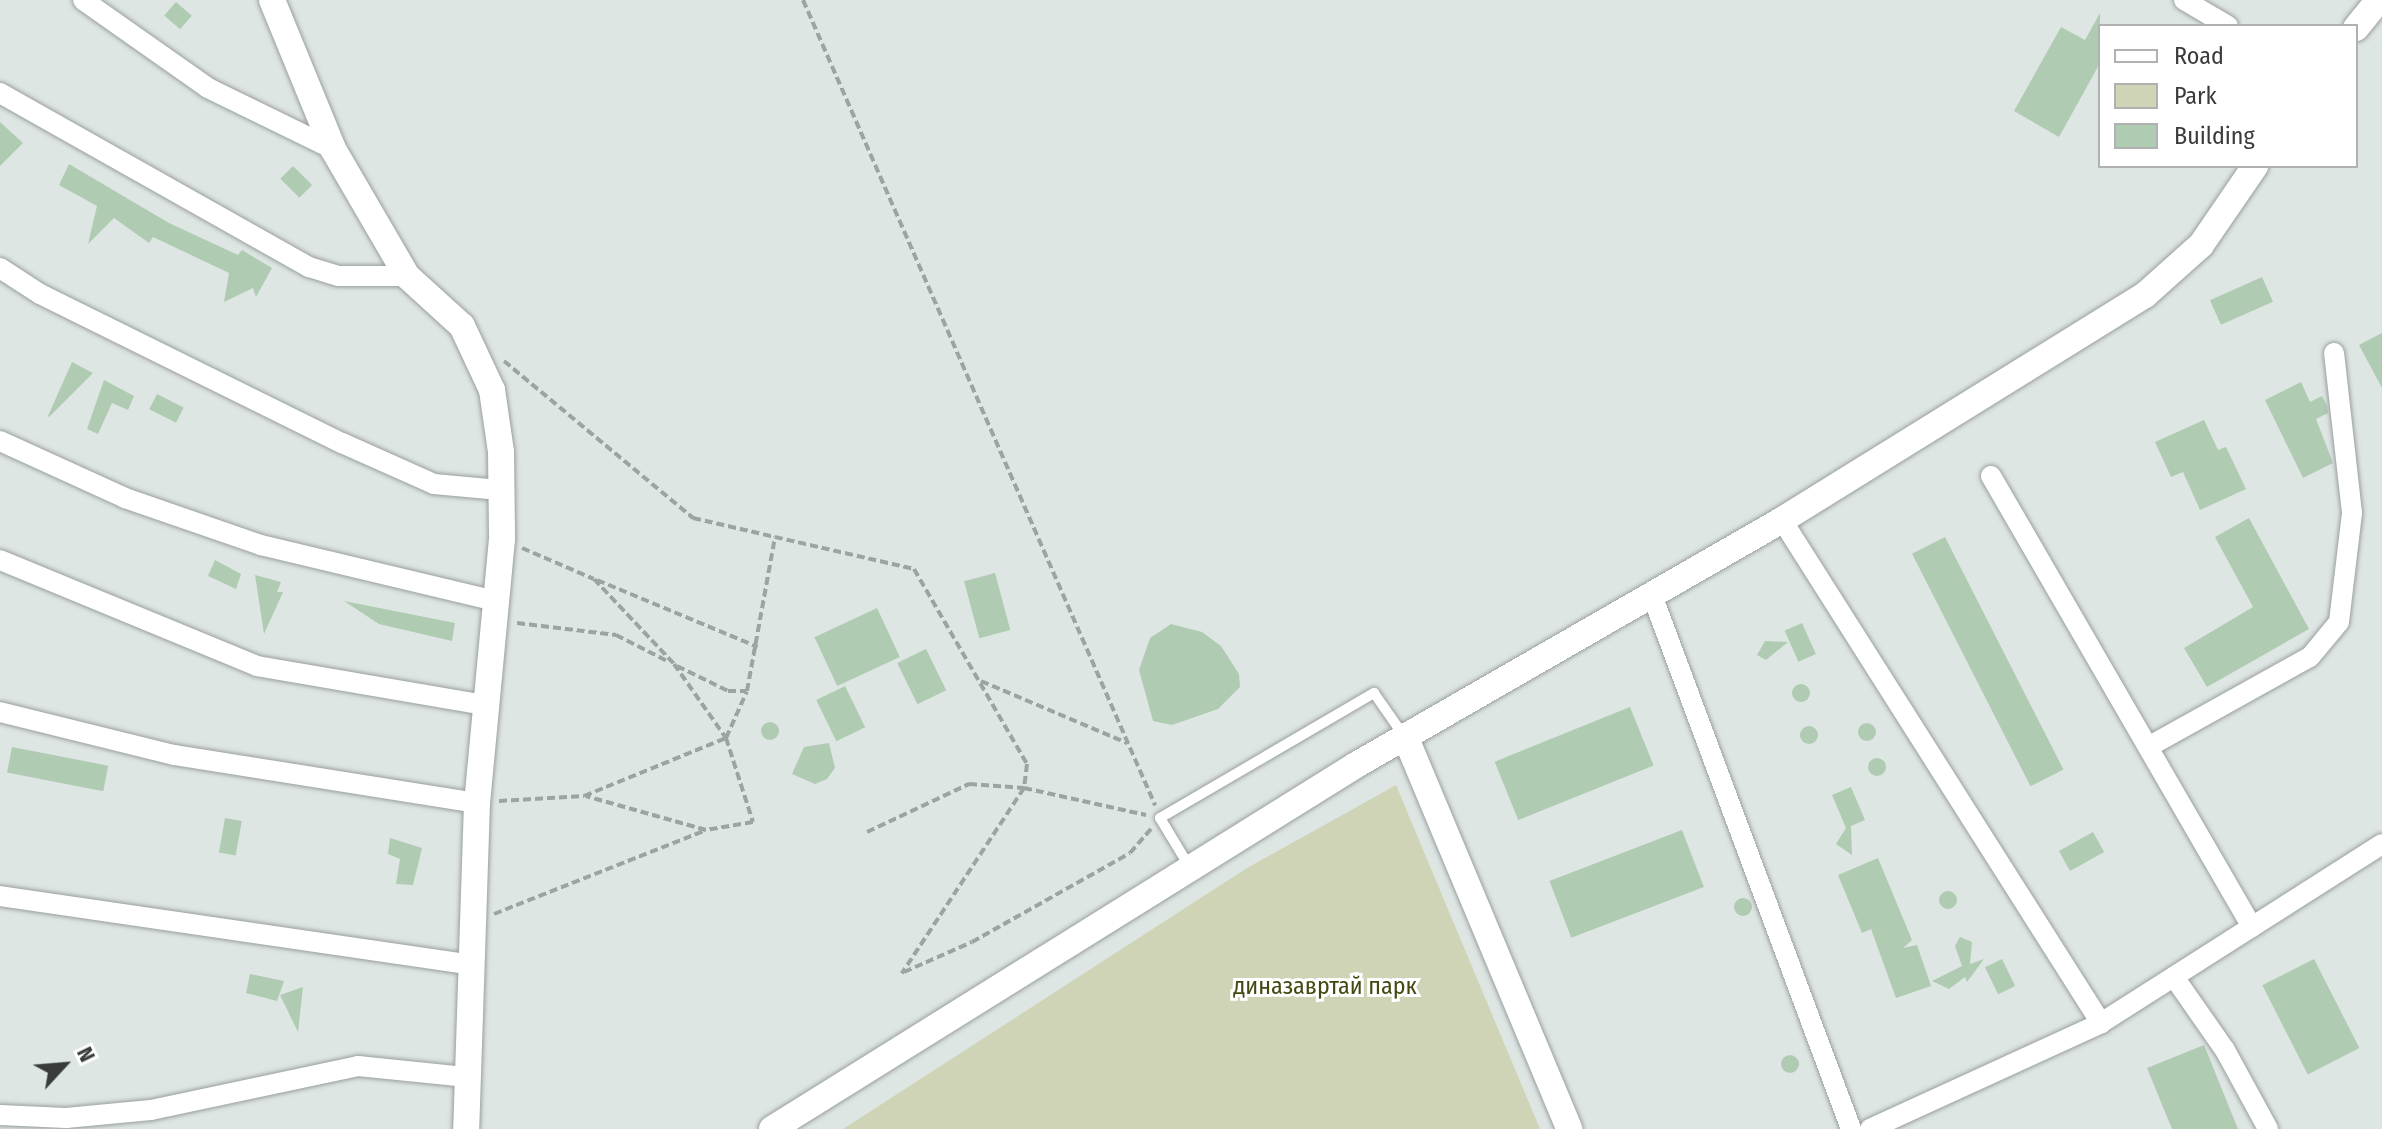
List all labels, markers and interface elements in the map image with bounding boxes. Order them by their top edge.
legend [2098,24,2358,168]
text: Road [2174,42,2224,70]
text: Park [2174,82,2217,110]
text: Building [2174,122,2255,150]
park label: диназавртай парк [1233,973,1417,1001]
north arrow [24,1025,104,1105]
text: N [71,1042,101,1066]

